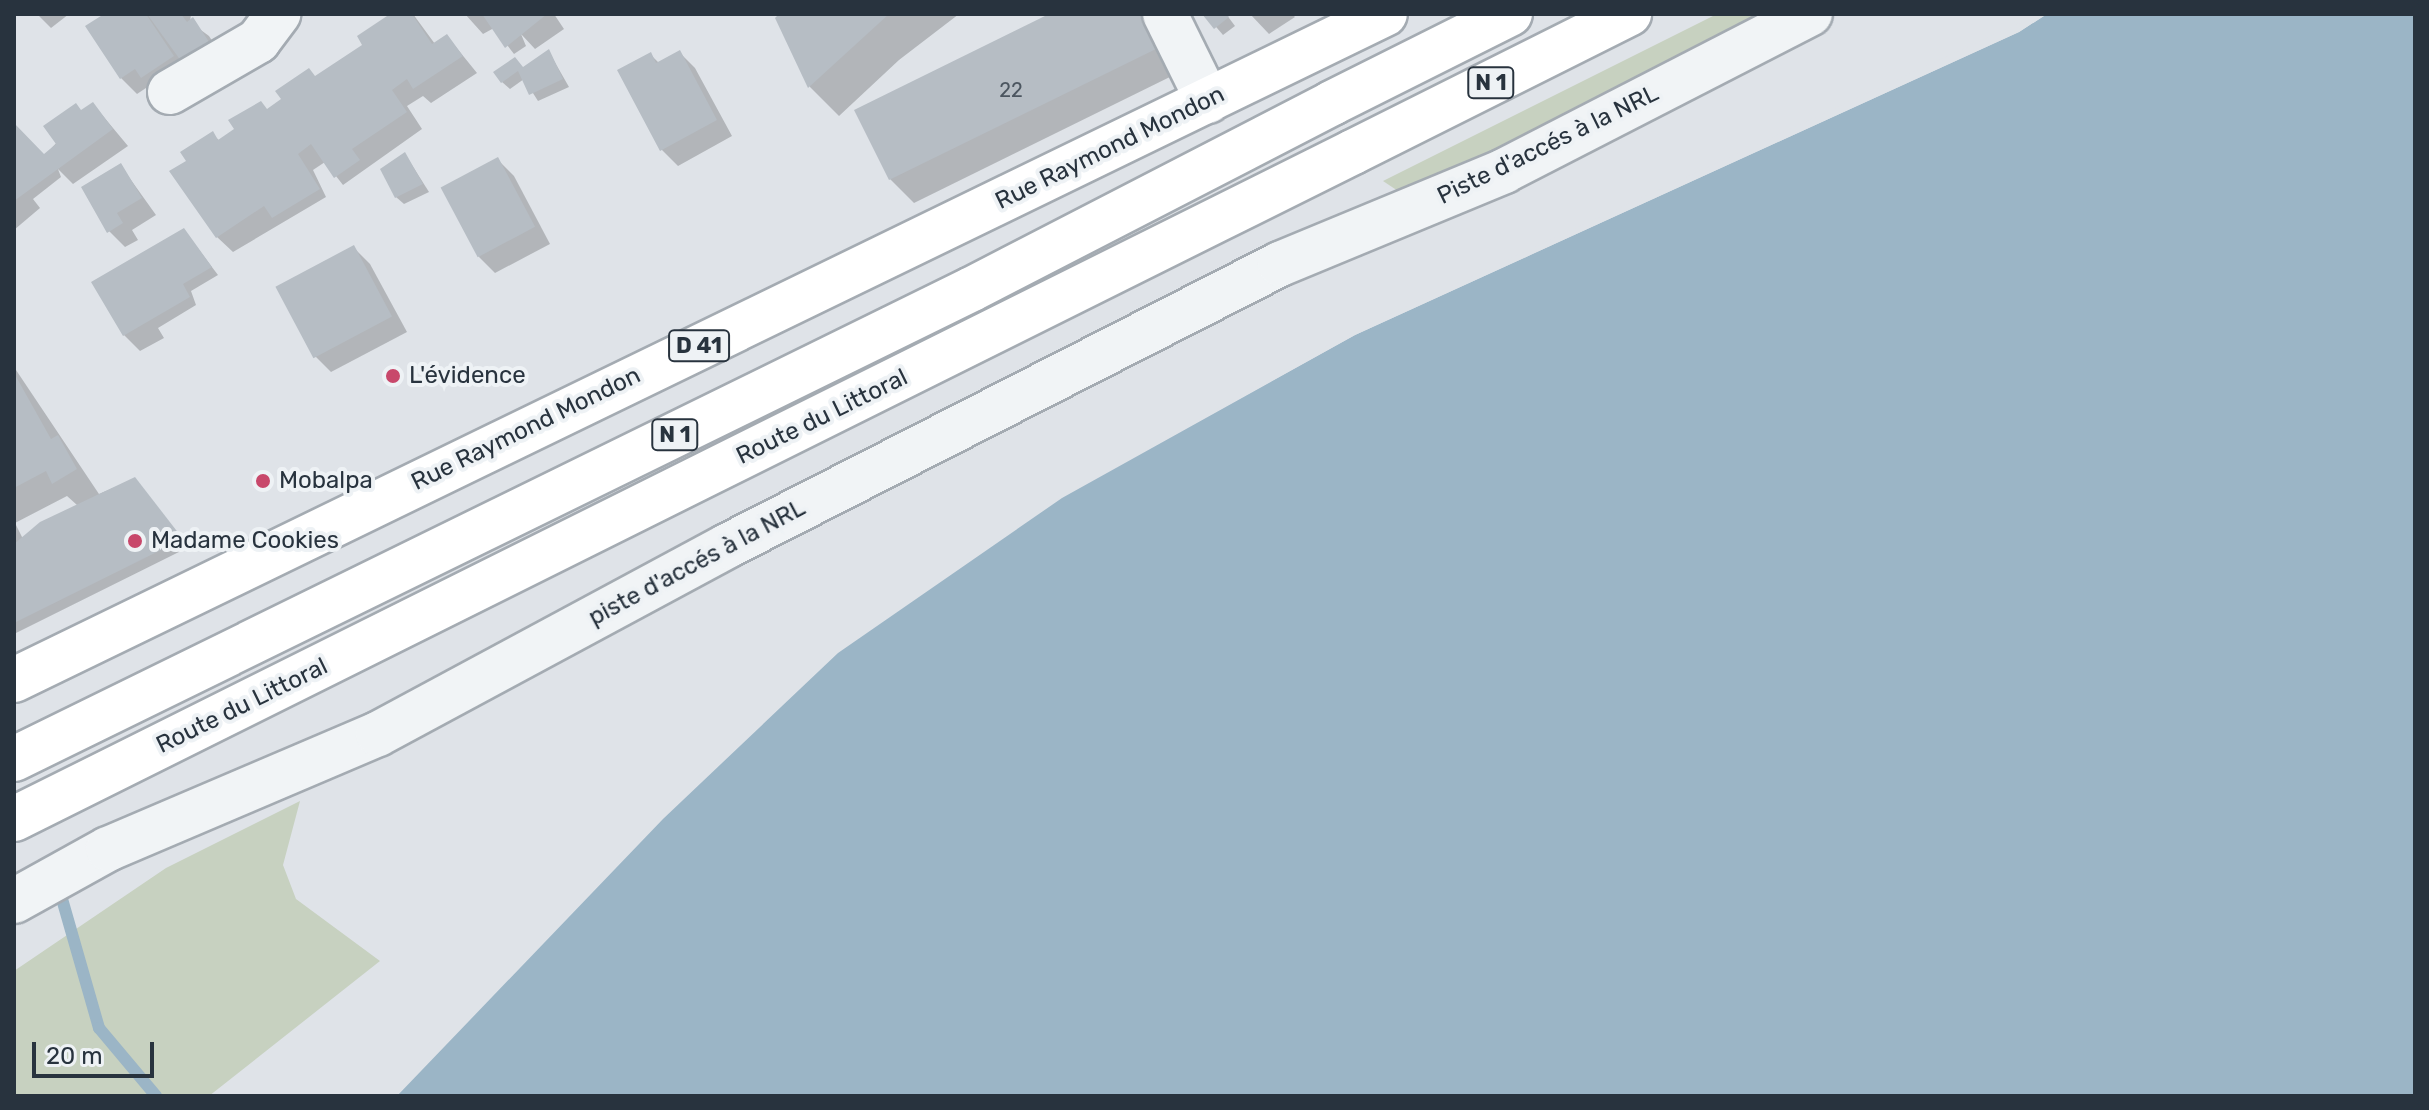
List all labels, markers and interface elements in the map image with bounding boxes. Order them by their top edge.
road number: N 1 [1467,65,1515,101]
house number: 22 [999,78,1023,102]
street label: Piste d'accés à la NRL [1433,79,1663,211]
street label: Rue Raymond Mondon [991,80,1229,216]
road number: D 41 [667,328,731,364]
street label: Rue Raymond Mondon [407,361,645,497]
place label: L'évidence [409,362,526,390]
street label: Route du Littoral [732,363,912,471]
marker: L'évidence [384,367,402,385]
road number: N 1 [651,417,699,453]
place label: Mobalpa [279,467,373,495]
marker: Mobalpa [254,472,272,490]
street label: piste d'accés à la NRL [584,494,810,632]
place label: Madame Cookies [151,527,339,555]
marker: Madame Cookies [126,532,144,550]
street label: Route du Littoral [152,652,332,760]
scale bar [36,1026,158,1076]
text: 20 m [46,1042,103,1070]

